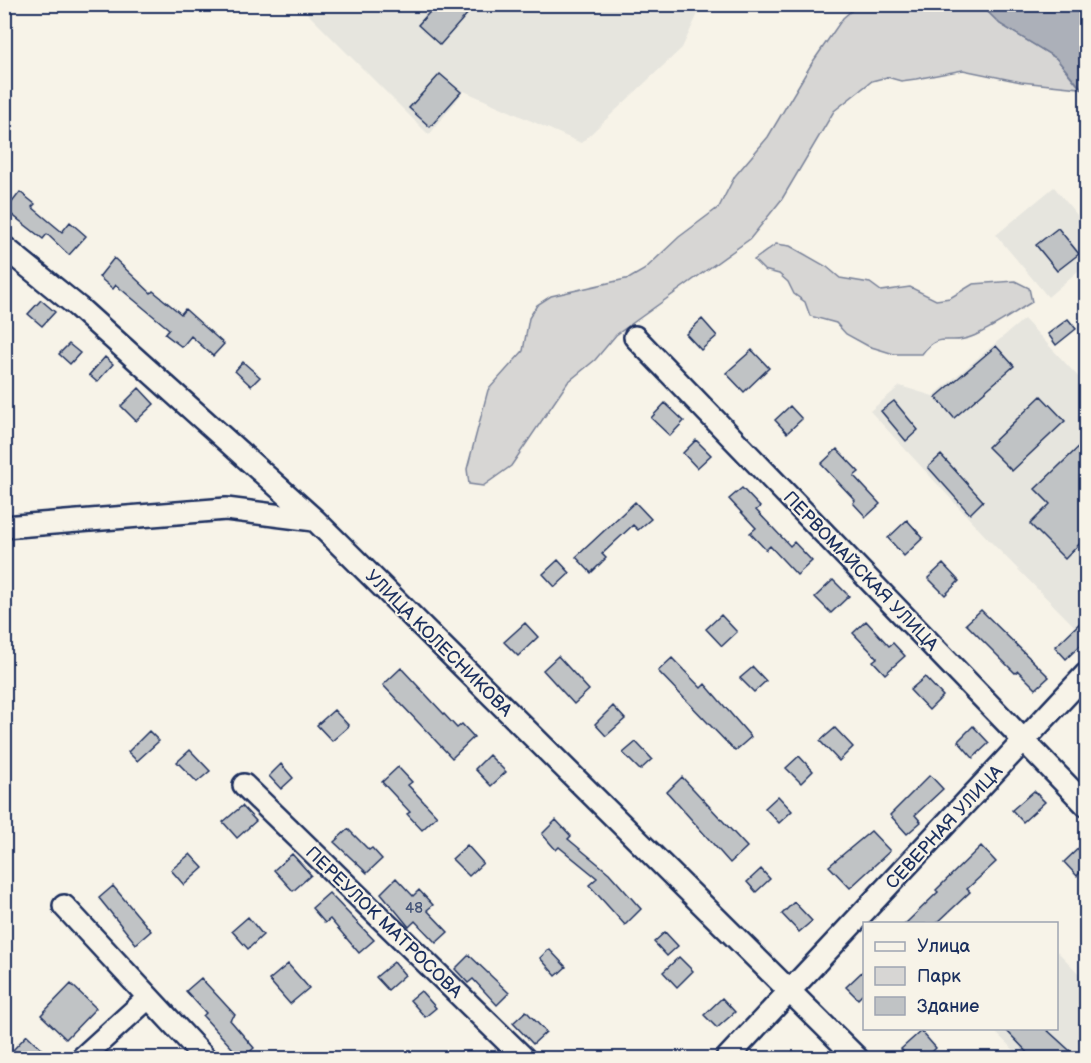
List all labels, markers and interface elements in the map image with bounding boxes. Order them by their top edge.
street label: ПЕРВОМАЙСКАЯ УЛИЦА [779,487,942,656]
street label: УЛИЦА КОЛЕСНИКОВА [361,566,516,721]
street label: СЕВЕРНАЯ УЛИЦА [882,761,1007,894]
street label: ПЕРЕУЛОК МАТРОСОВА [301,842,466,1003]
house number: 48 [405,899,423,918]
legend [863,922,1058,1030]
text: Улица [917,936,971,957]
text: Парк [917,966,961,987]
text: Здание [917,996,979,1017]

